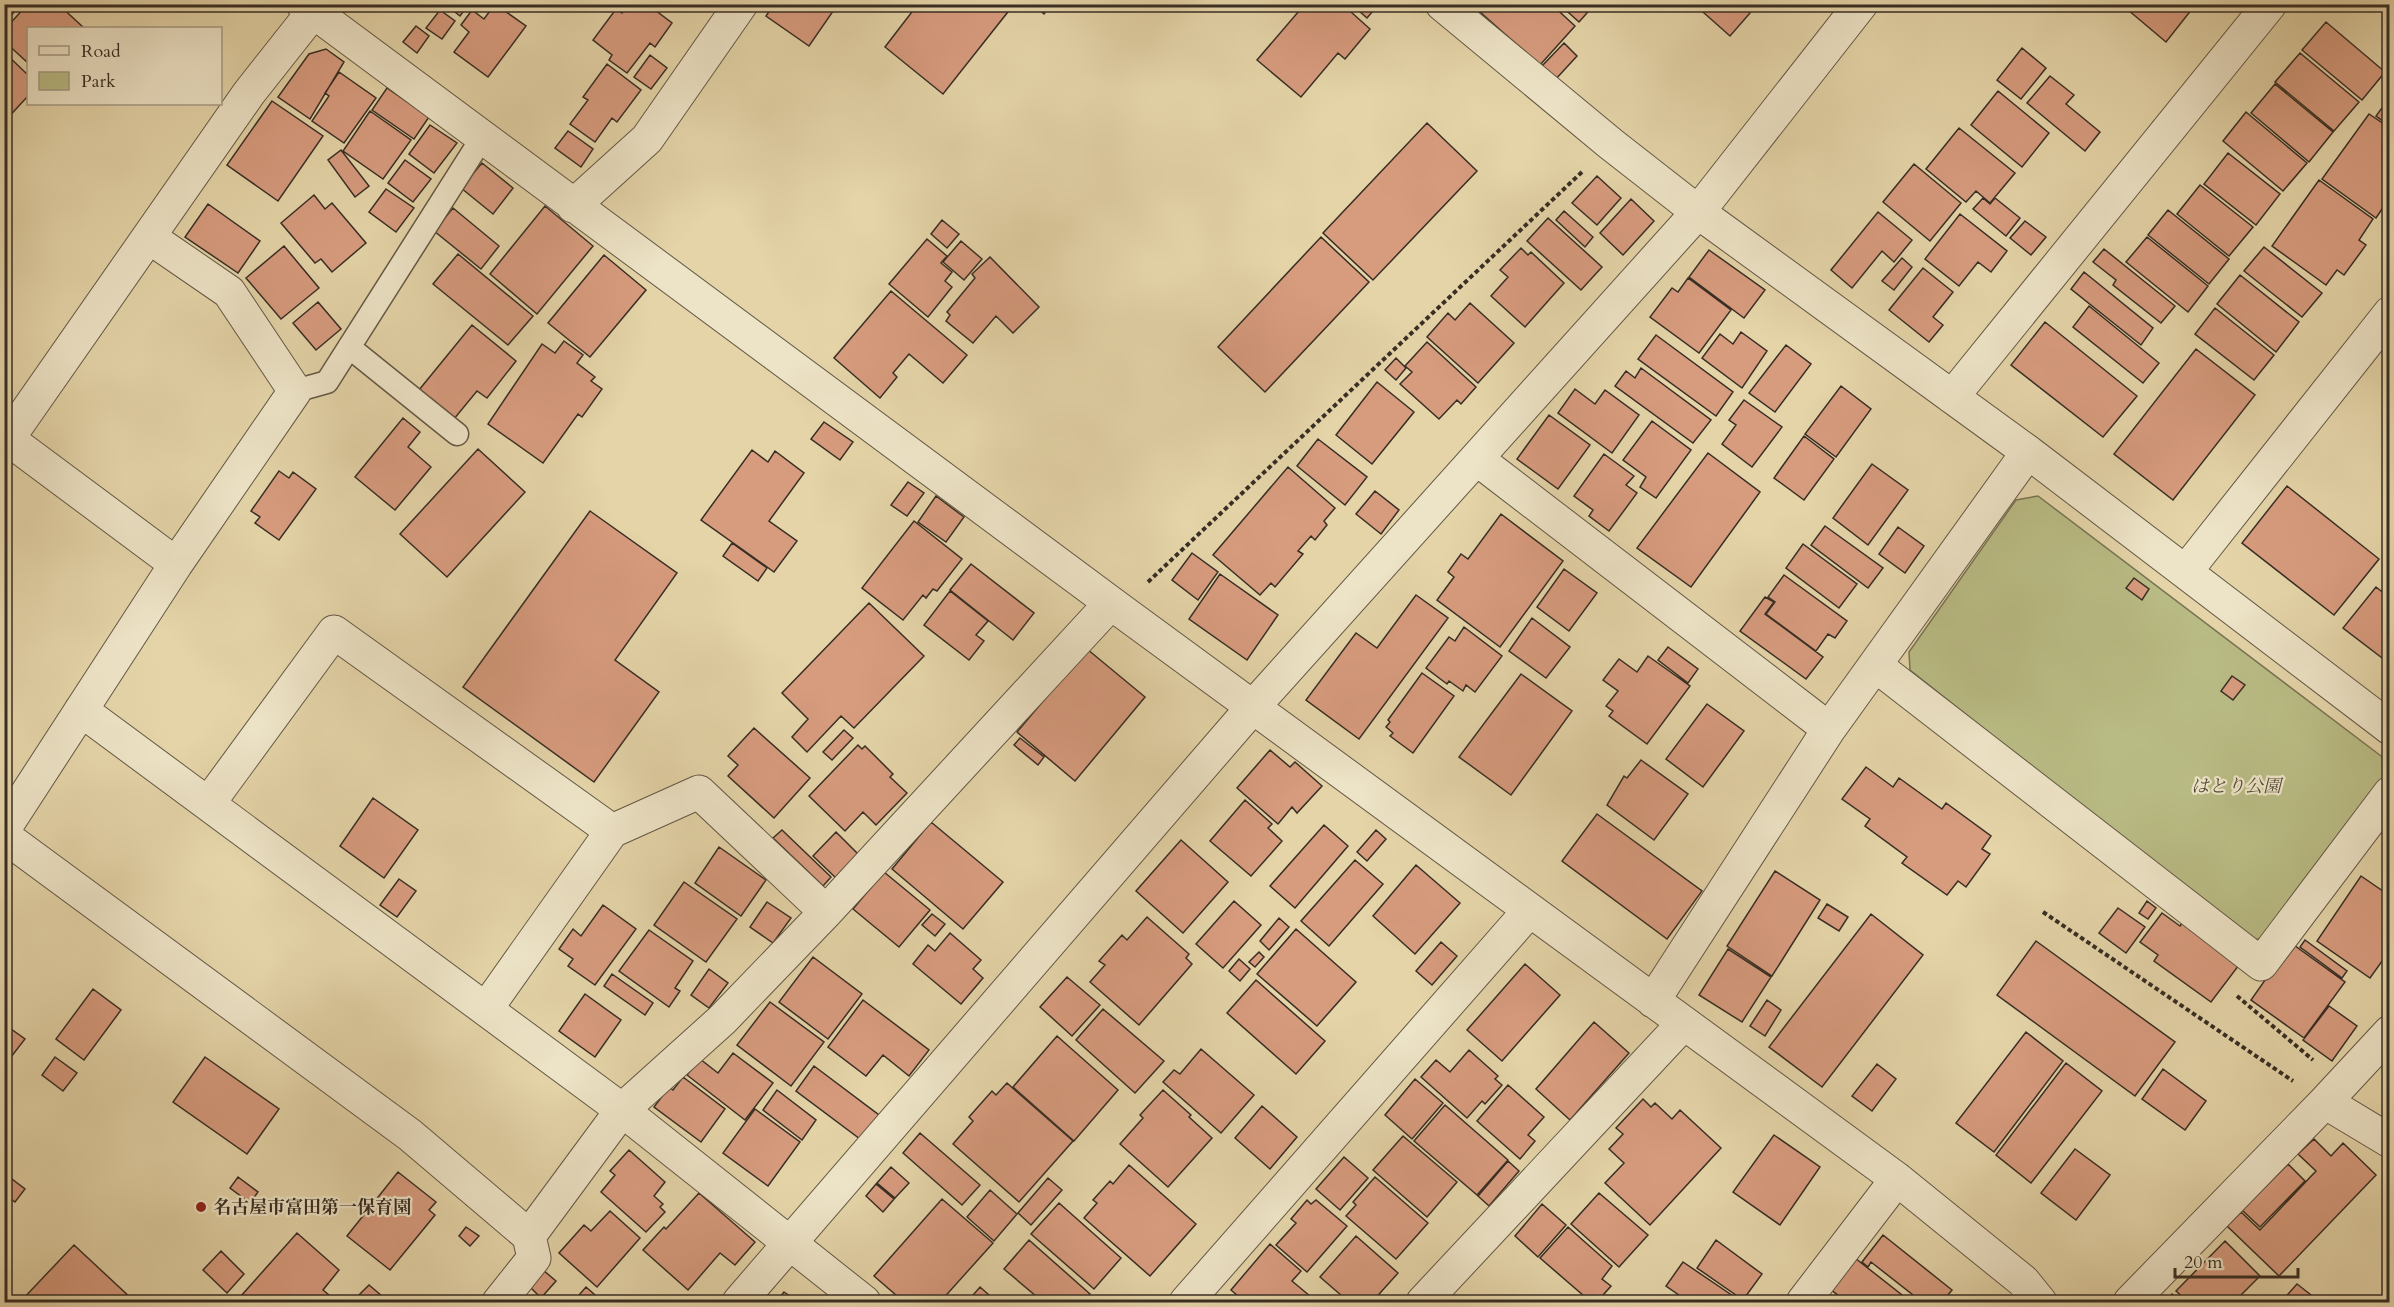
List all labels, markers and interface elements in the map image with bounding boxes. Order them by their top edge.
legend [27,27,222,105]
text: Road [81,39,121,64]
text: Park [81,69,116,94]
park label: はとり公園 [2191,774,2284,799]
place label: 名古屋市富田第一保育園 [213,1195,411,1220]
marker: 名古屋市富田第一保育園 [194,1200,208,1214]
scale bar [2175,1241,2298,1279]
text: 20 m [2184,1250,2223,1275]

